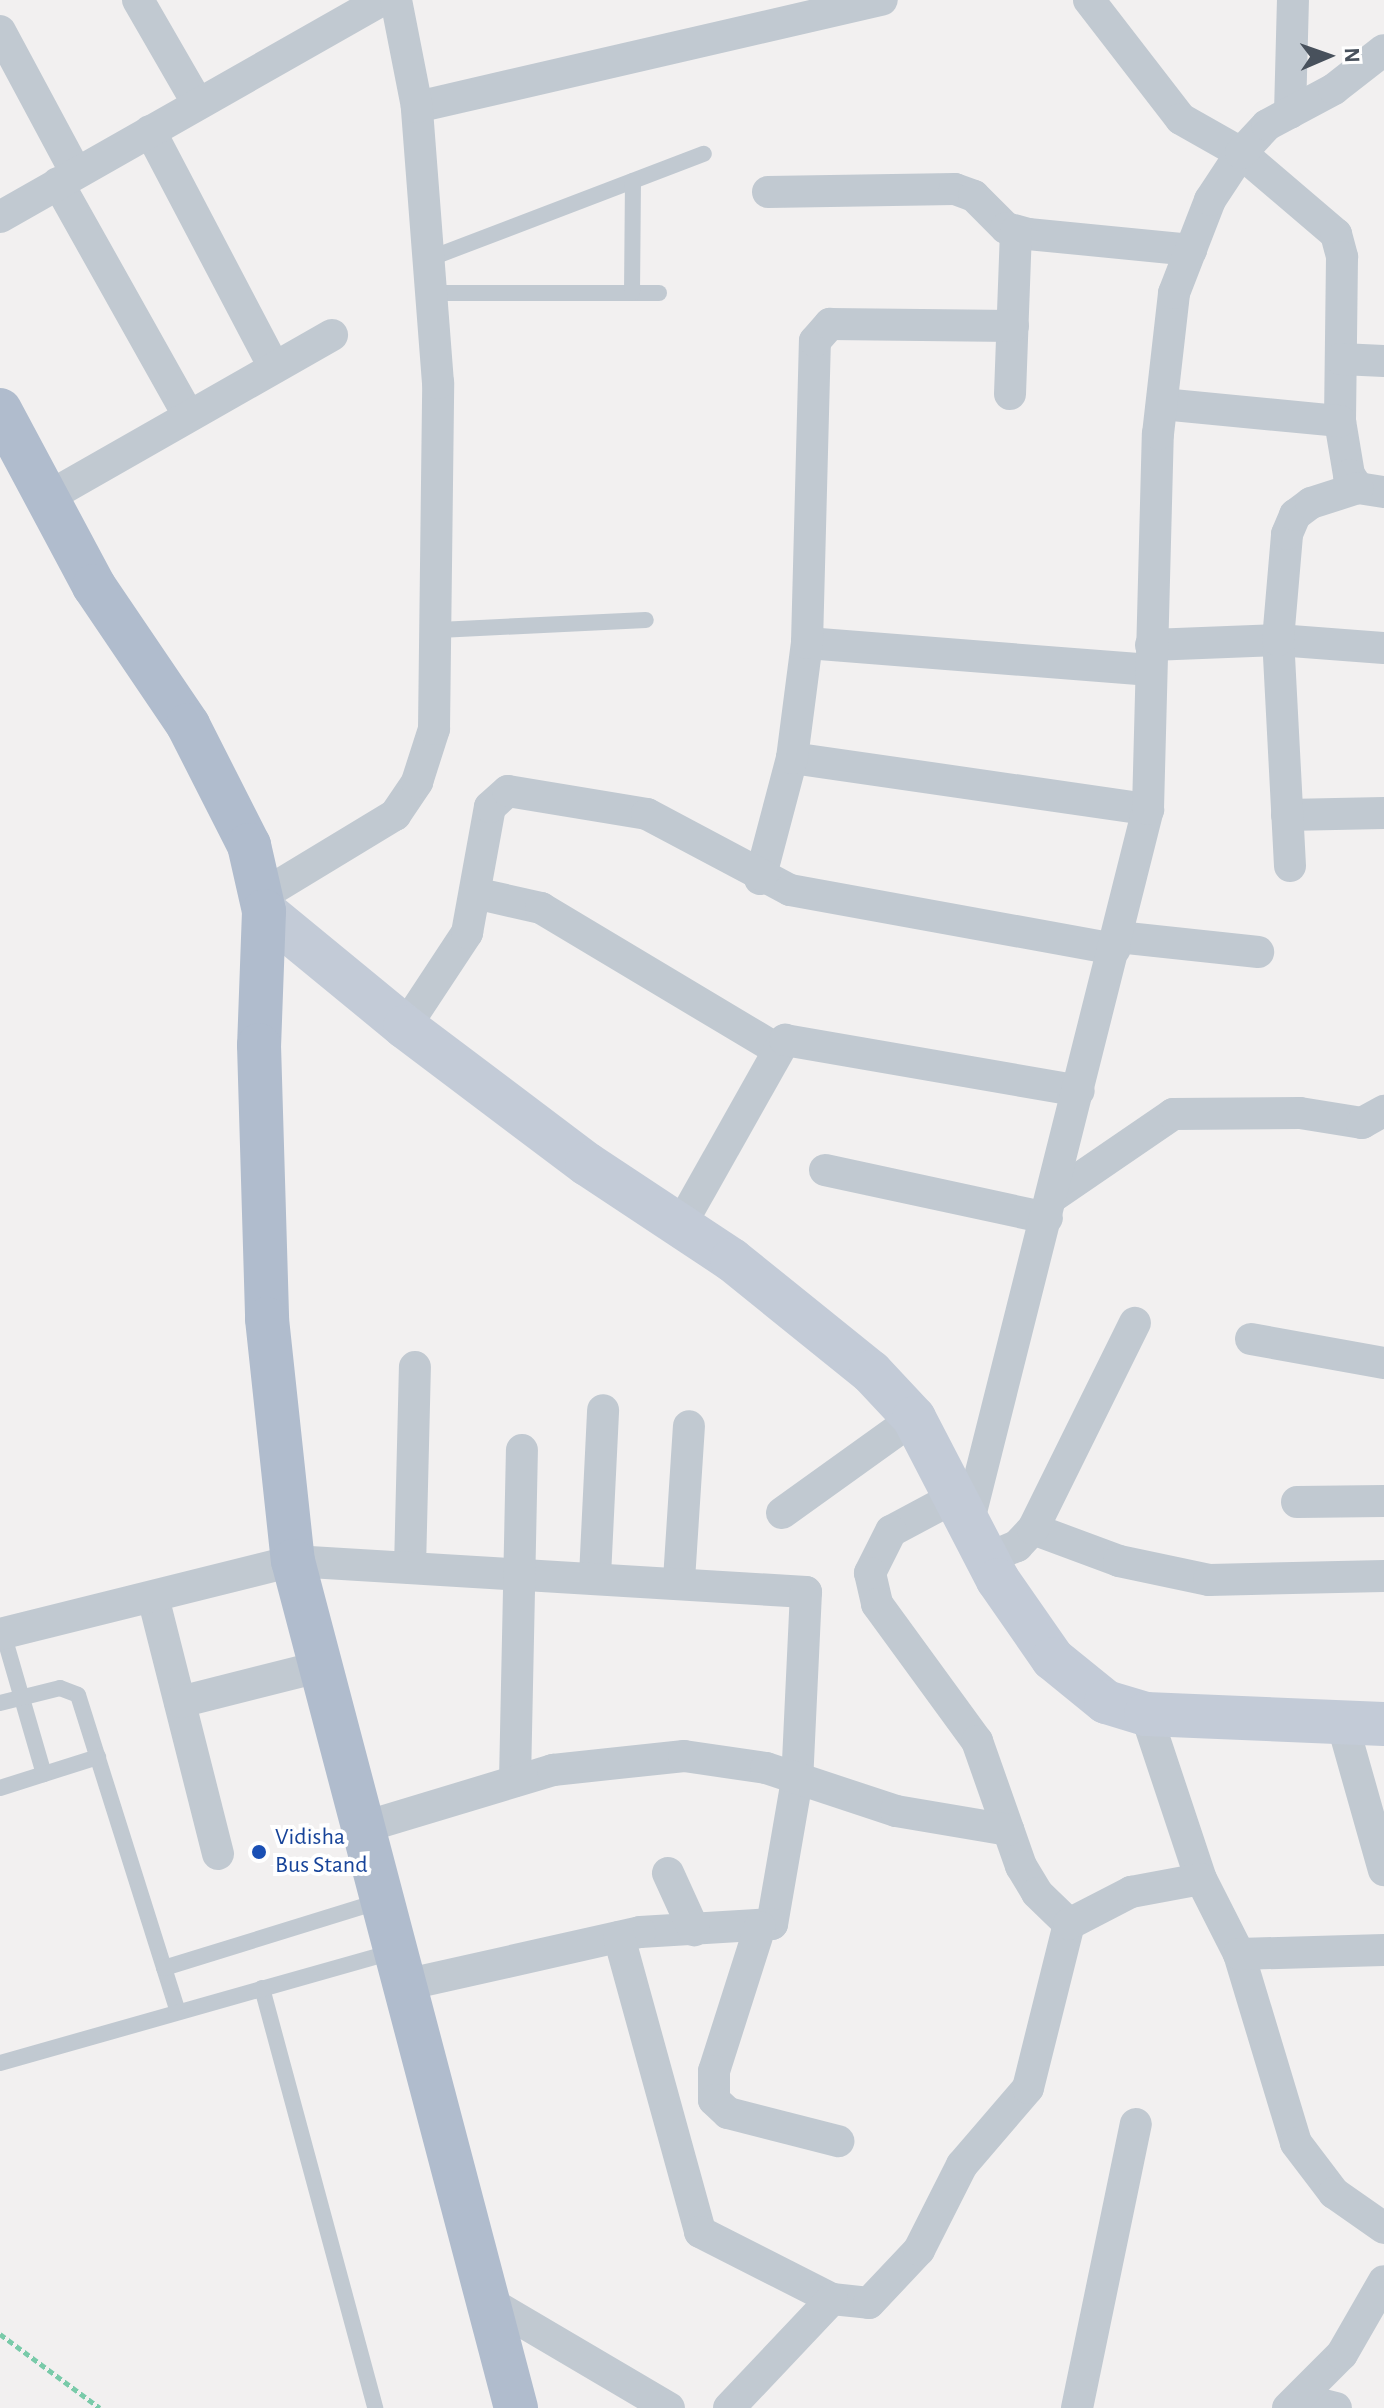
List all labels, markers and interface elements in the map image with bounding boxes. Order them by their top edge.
north arrow [1288,16,1368,96]
text: N [1341,47,1363,63]
place label: Vidisha Bus Stand [275,1824,368,1880]
marker: Vidisha Bus Stand [250,1843,268,1861]

